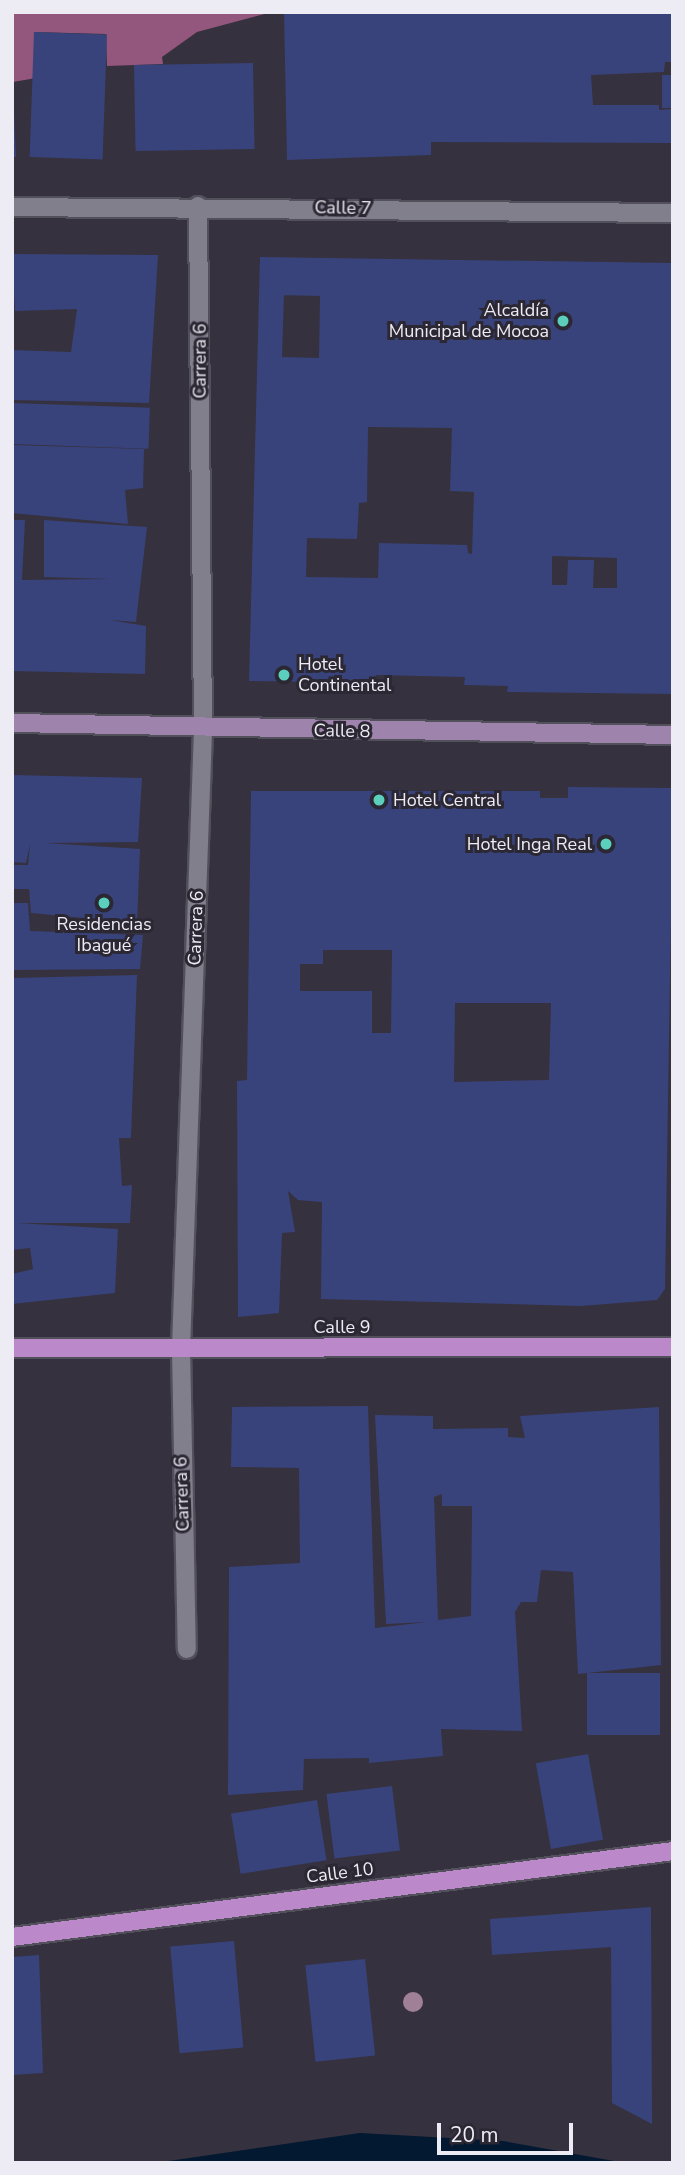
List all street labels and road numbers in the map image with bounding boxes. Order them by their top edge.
street label: Calle 7 [314,197,372,219]
street label: Carrera 6 [189,323,211,399]
street label: Calle 8 [313,720,371,742]
street label: Carrera 6 [184,890,208,966]
street label: Calle 9 [314,1316,370,1338]
street label: Carrera 6 [170,1456,194,1532]
street label: Calle 10 [305,1858,375,1888]

